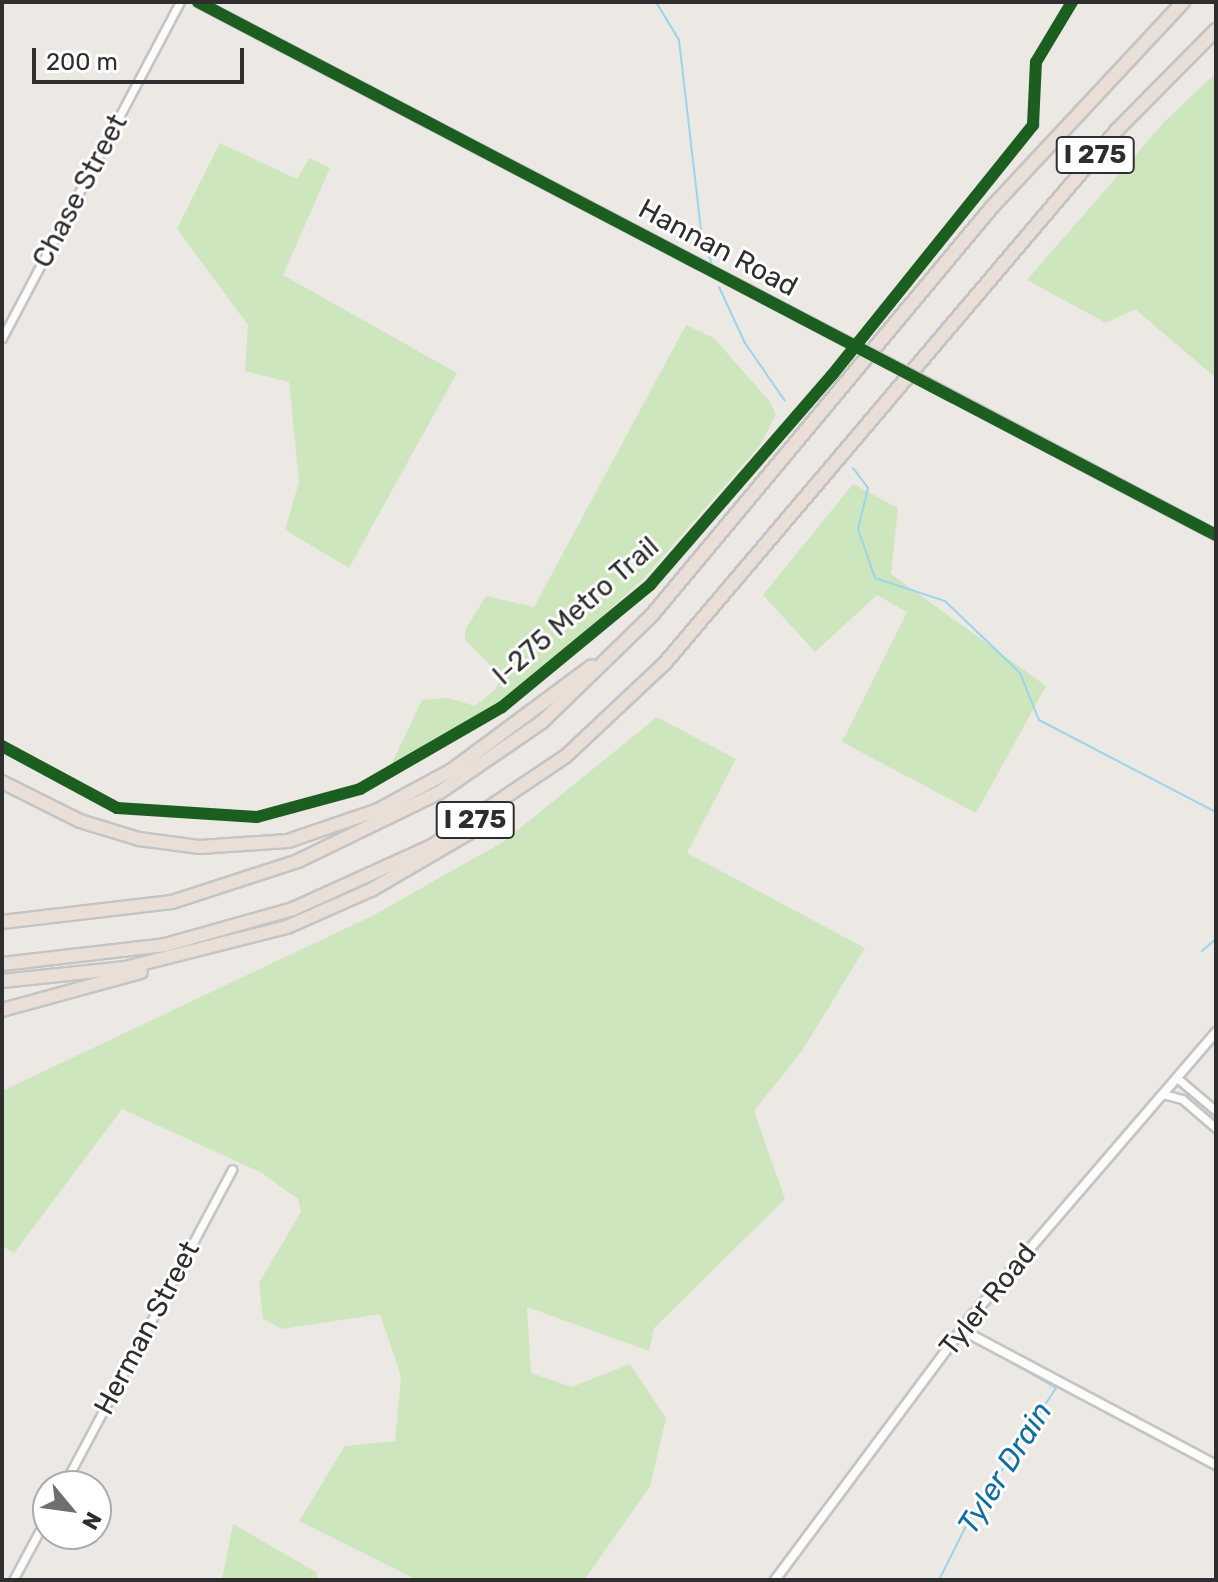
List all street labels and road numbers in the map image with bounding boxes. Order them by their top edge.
street label: Chase Street [26,109,134,273]
road number: I 275 [1055,133,1135,177]
street label: Hannan Road [633,192,803,304]
street label: I-275 Metro Trail [486,530,666,692]
road number: I 275 [435,798,515,842]
street label: Herman Street [87,1236,207,1420]
street label: Tyler Road [932,1237,1044,1363]

